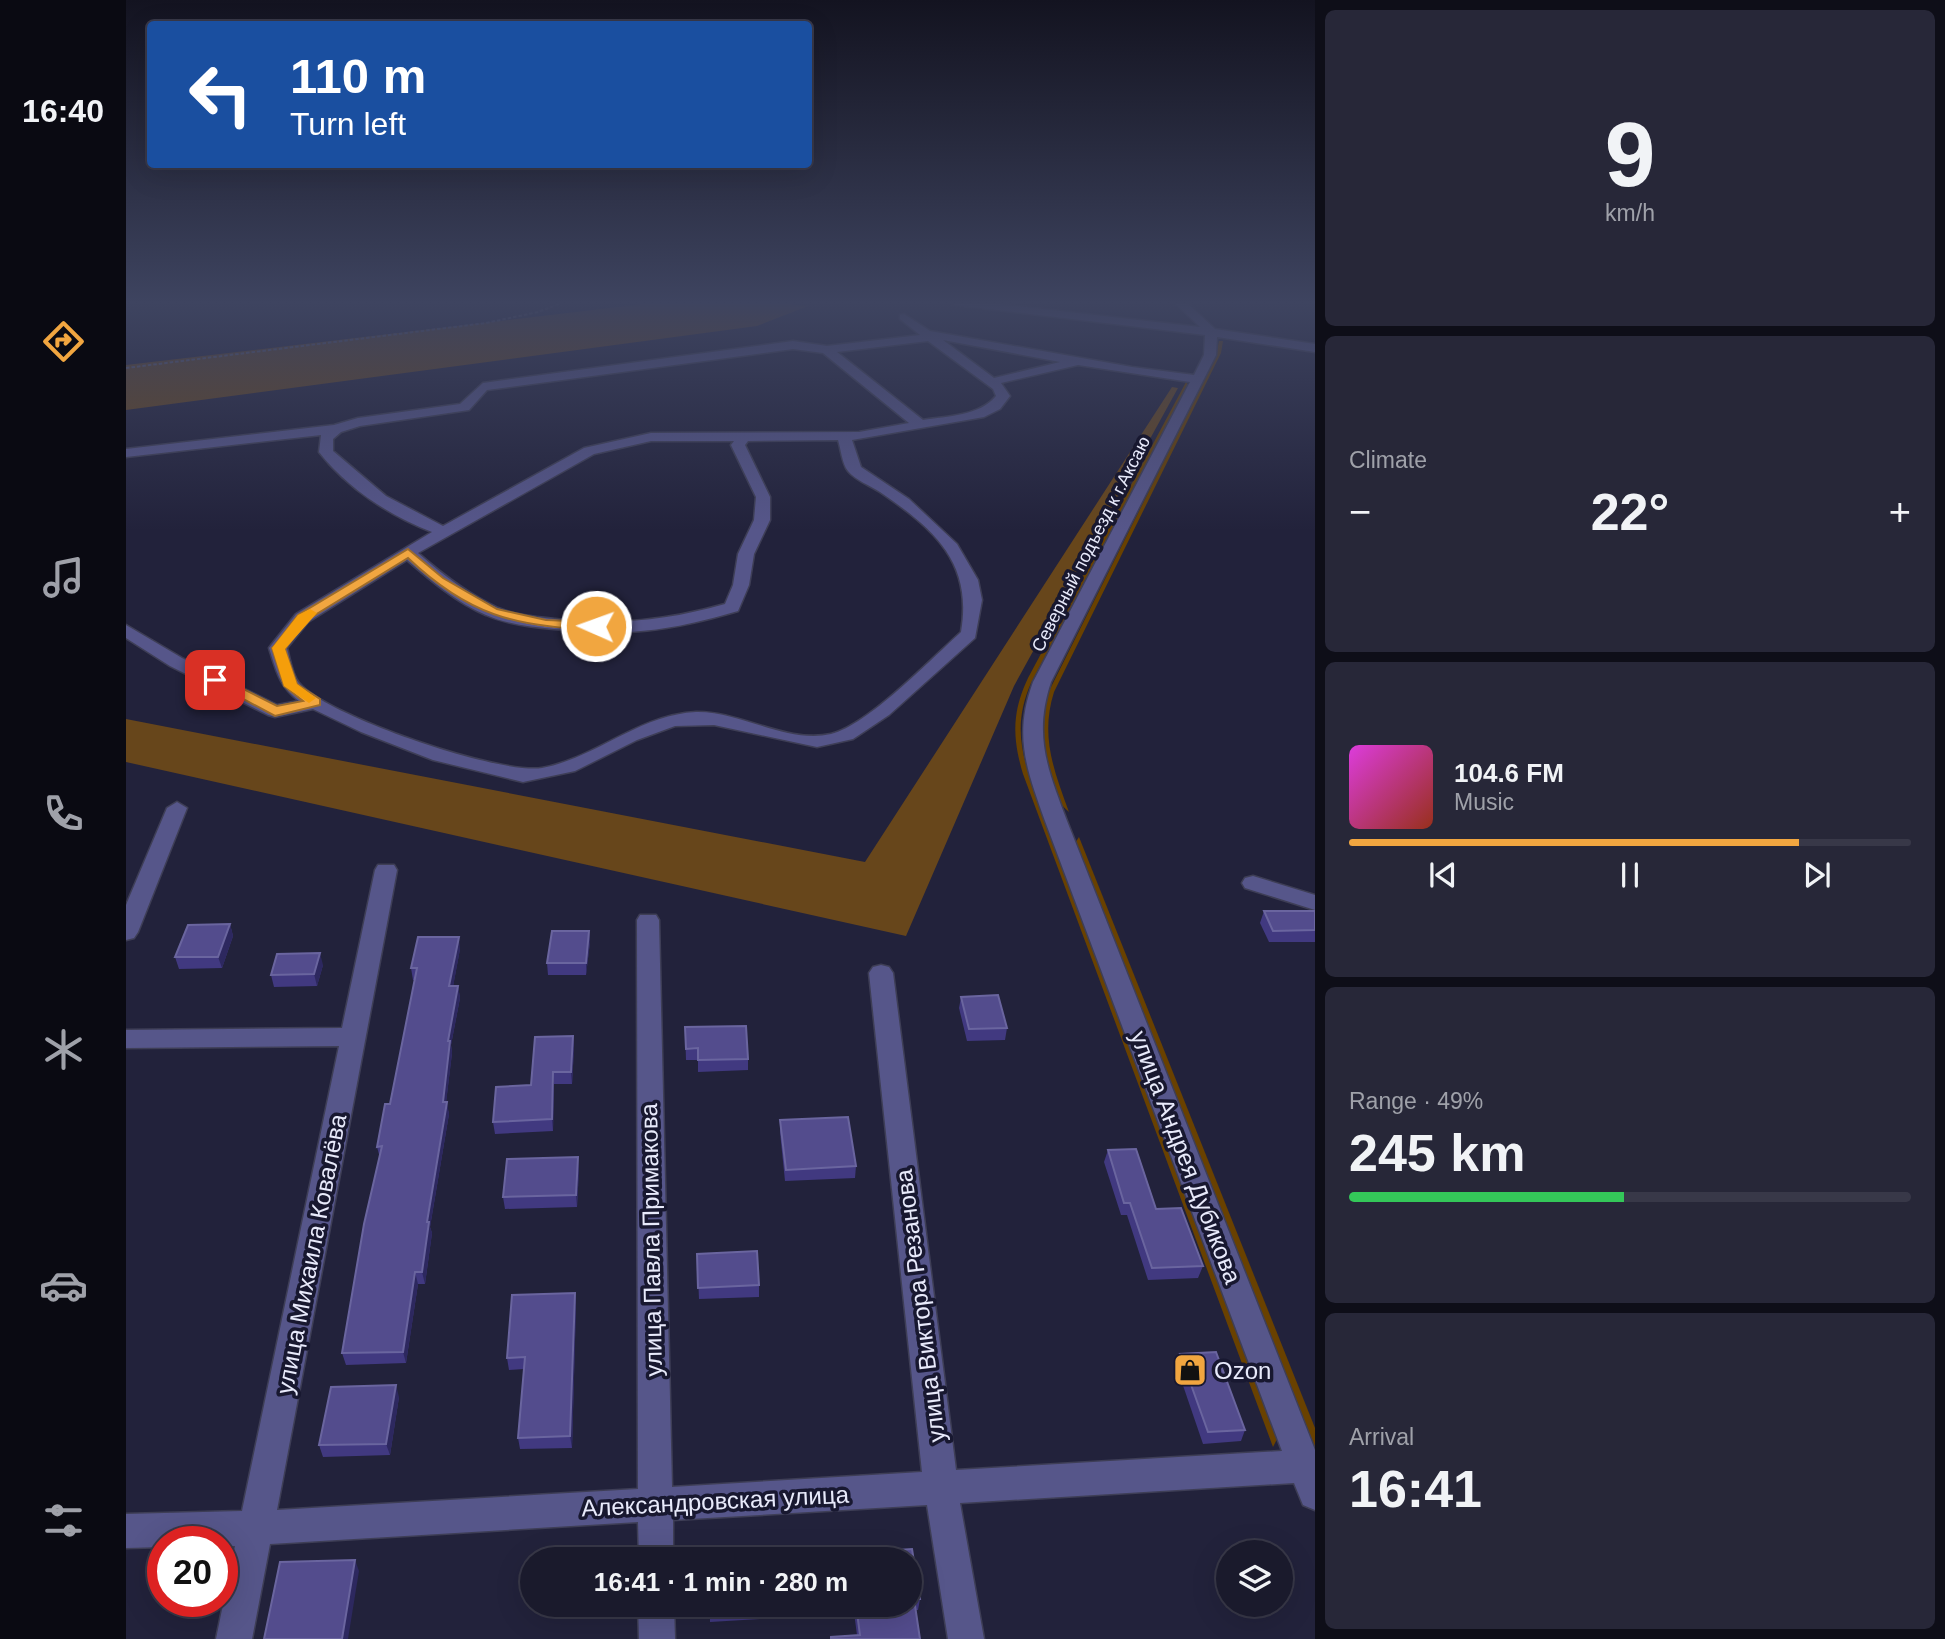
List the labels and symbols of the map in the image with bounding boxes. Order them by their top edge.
street label: Северный подъезд к г.Аксаю [1028,433,1154,655]
position arrow [559,589,633,663]
pin [185,650,245,710]
street label: улица Андрея Дубикова [1125,1027,1247,1288]
street label: улица Павла Примакова [635,1103,667,1377]
street label: улица Михаила Ковалёва [271,1111,352,1396]
street label: улица Виктора Резанова [890,1167,950,1444]
shop icon: Ozon [1171,1351,1209,1389]
place label: Ozon [1214,1357,1271,1384]
street label: Александровская улица [581,1480,850,1521]
speed limit sign: 20 [147,1526,238,1617]

